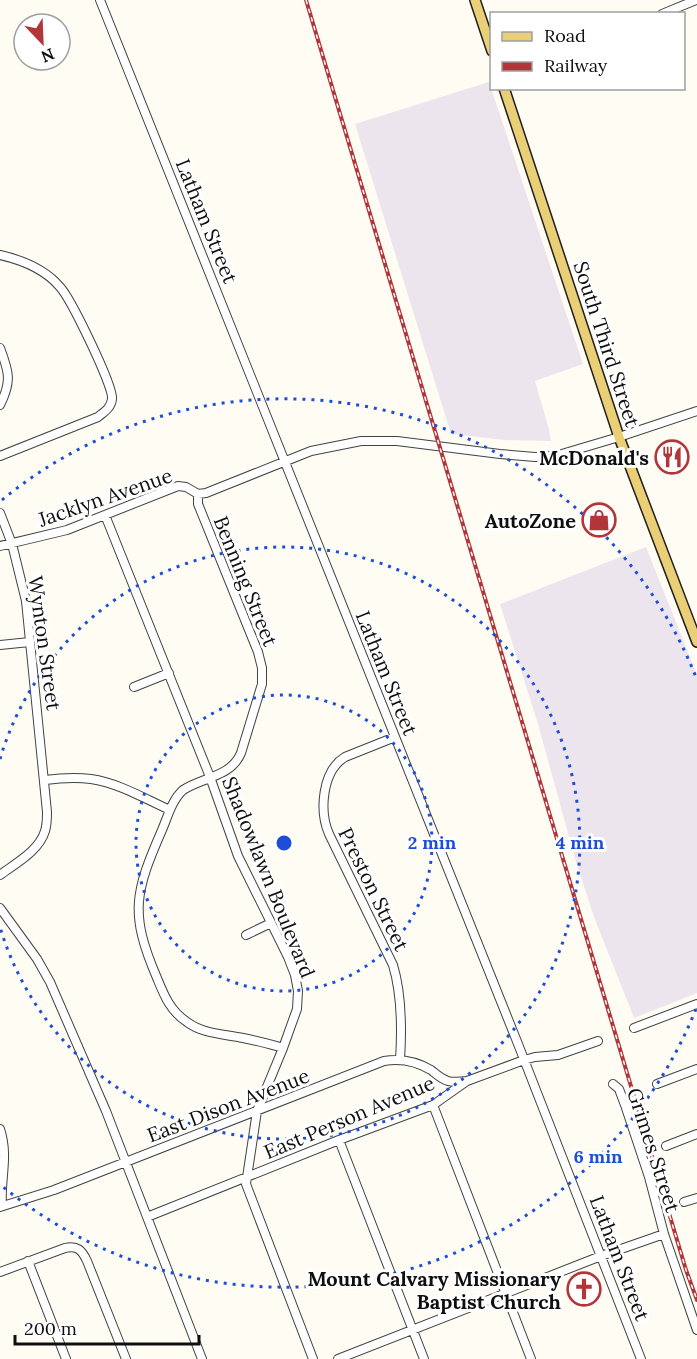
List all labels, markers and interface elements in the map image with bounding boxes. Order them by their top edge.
north arrow [12,12,72,72]
legend [490,12,685,90]
text: Road [544,24,586,47]
text: N [38,44,57,67]
text: Railway [544,54,608,77]
street label: Latham Street [171,155,243,287]
street label: South Third Street [568,258,646,430]
restaurant icon: McDonald's [654,439,690,475]
place label: McDonald's [539,445,649,470]
street label: Jacklyn Avenue [34,462,175,532]
shop icon: AutoZone [581,502,617,538]
place label: AutoZone [485,508,576,533]
street label: Benning Street [208,512,284,650]
street label: Wynton Street [23,574,67,712]
street label: Latham Street [351,607,423,739]
street label: Shadowlawn Boulevard [217,773,321,981]
street label: Preston Street [333,823,415,955]
text: 2 min [408,831,457,854]
text: 4 min [556,831,605,854]
centre of rings [274,833,294,853]
street label: East Dison Avenue [143,1062,313,1147]
street label: East Person Avenue [260,1070,438,1164]
street label: Grimes Street [622,1085,686,1216]
text: 6 min [573,1145,623,1168]
street label: Latham Street [585,1192,655,1324]
place label: Mount Calvary Missionary Baptist Church [307,1266,562,1314]
church icon: Mount Calvary Missionary Baptist Church [566,1271,602,1307]
scale bar [15,1308,200,1346]
text: 200 m [24,1317,77,1340]

